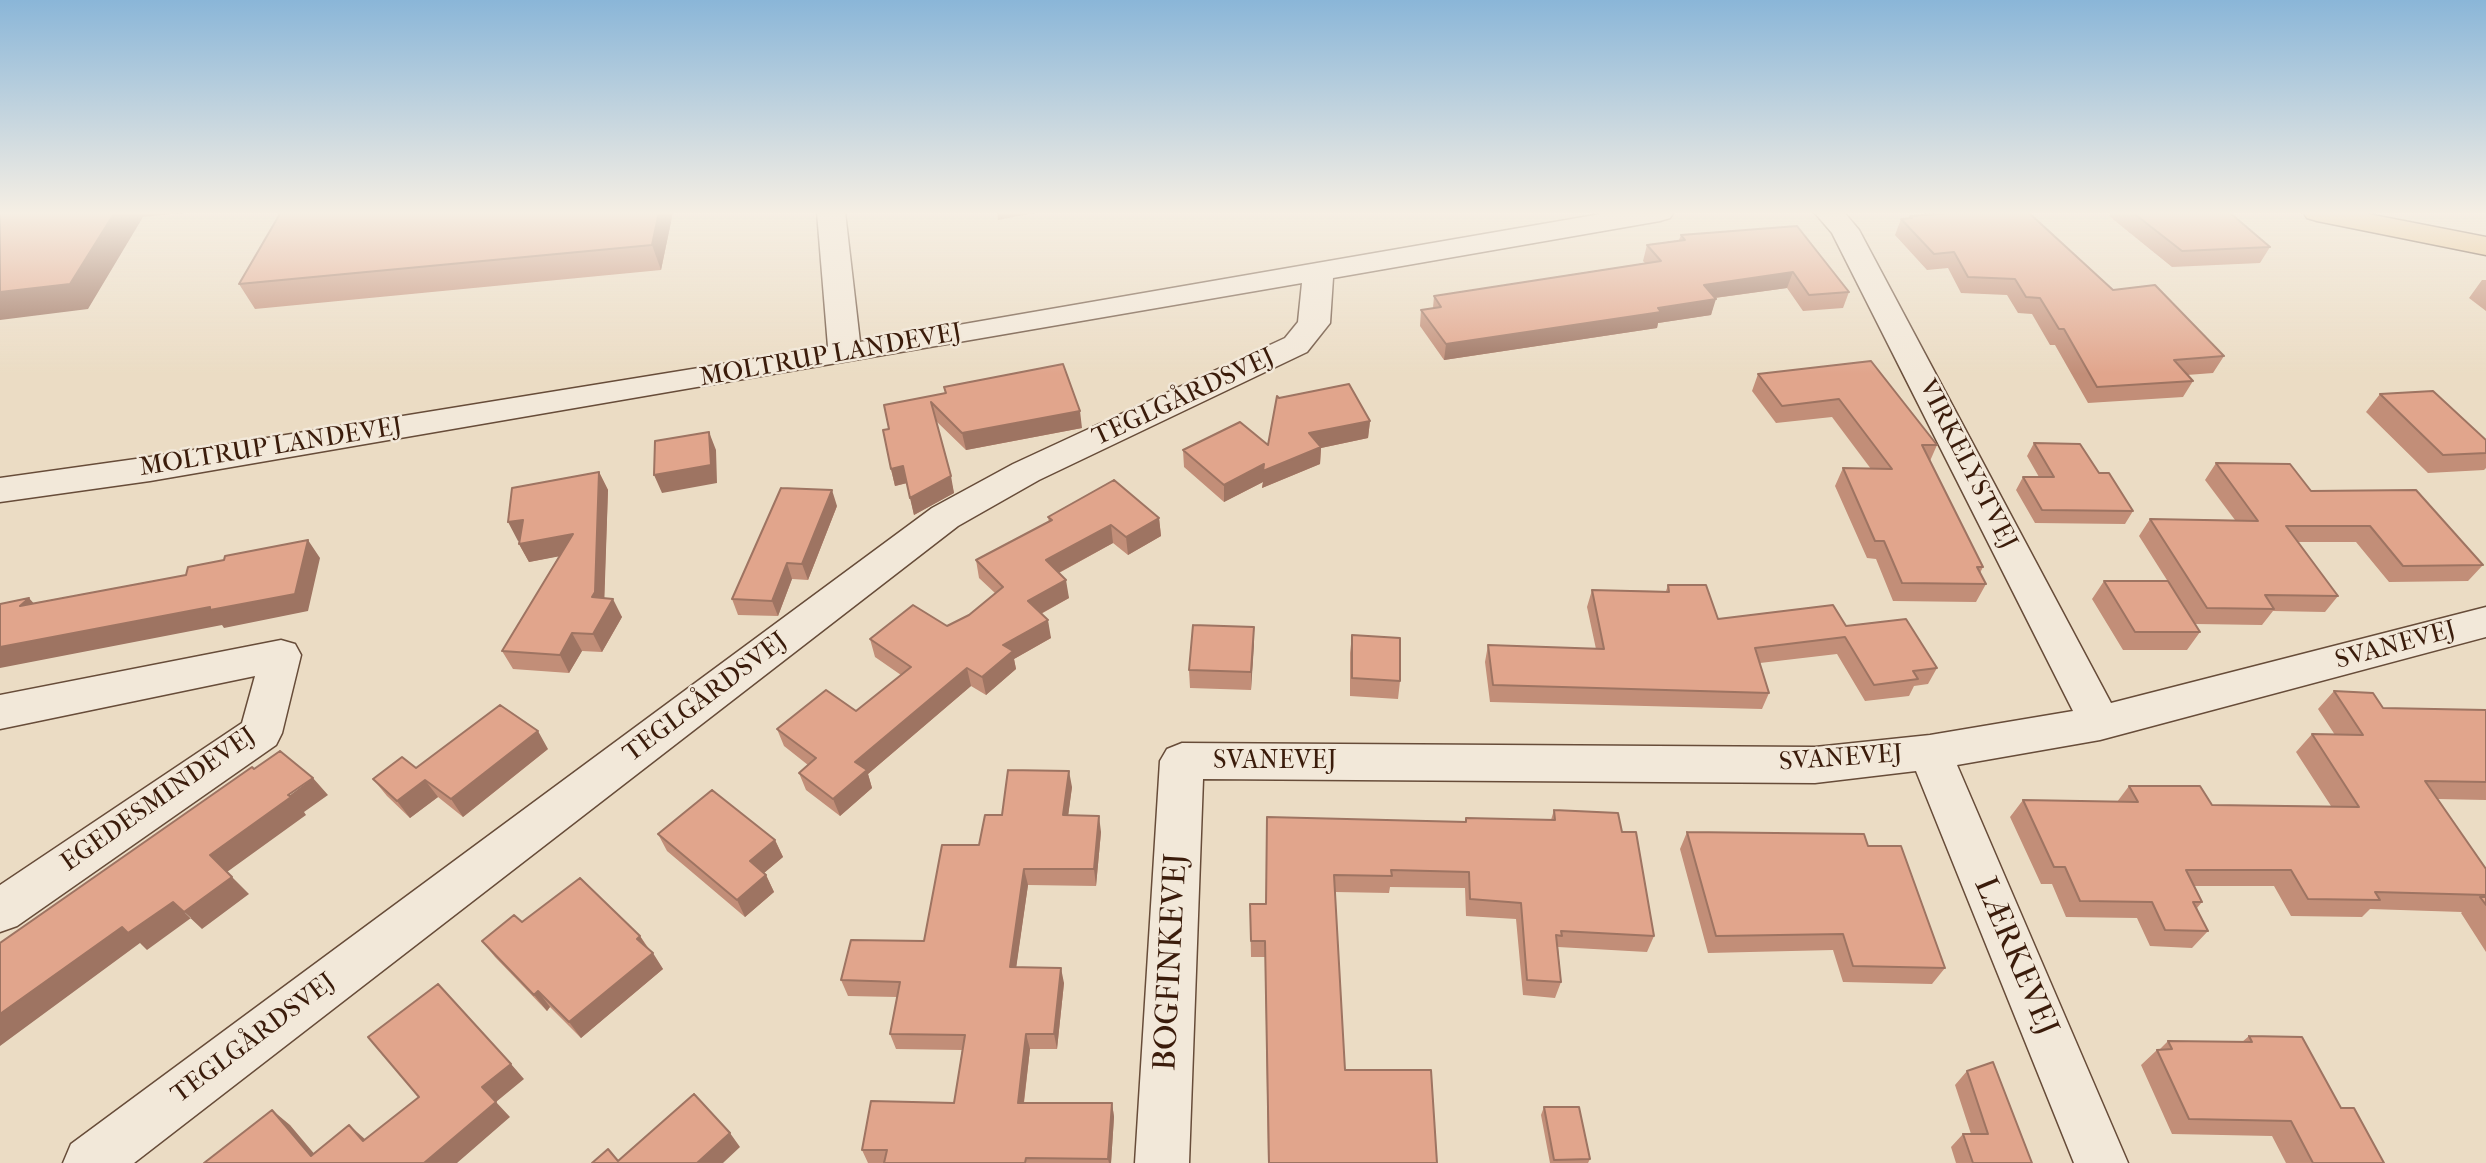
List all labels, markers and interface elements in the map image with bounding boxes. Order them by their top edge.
street label: MOLTRUP LANDEVEJ [697,318,965,394]
street label: TEGLGÅRDSVEJ [1088,342,1280,454]
street label: VIRKELYSTVEJ [1911,375,2023,555]
street label: MOLTRUP LANDEVEJ [137,412,405,484]
street label: SVANEVEJ [2332,615,2460,677]
street label: TEGLGÅRDSVEJ [618,626,794,770]
street label: EGEDESMINDEVEJ [56,721,262,879]
street label: SVANEVEJ [1778,739,1904,779]
street label: SVANEVEJ [1213,746,1337,778]
street label: BOGFINKEVEJ [1147,852,1197,1072]
street label: LÆRKEVEJ [1964,872,2066,1042]
street label: TEGLGÅRDSVEJ [166,967,342,1111]

